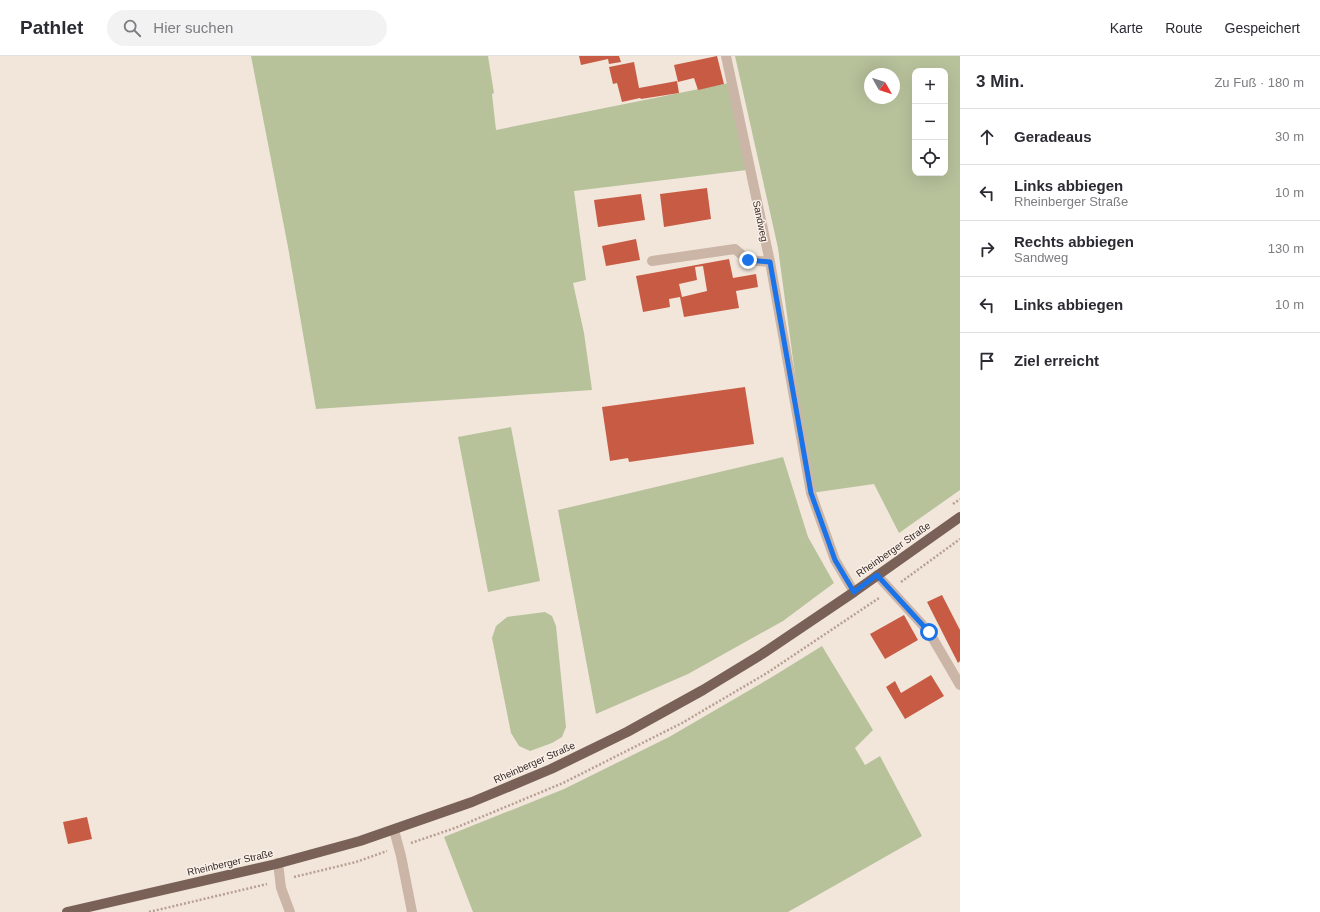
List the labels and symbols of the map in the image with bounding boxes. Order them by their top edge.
north arrow [864,68,900,104]
street label: Sandweg [751,200,770,243]
route end [739,251,757,269]
street label: Rheinberger Straße [854,519,933,579]
route start [920,623,938,641]
street label: Rheinberger Straße [492,739,577,785]
street label: Rheinberger Straße [186,847,275,878]

